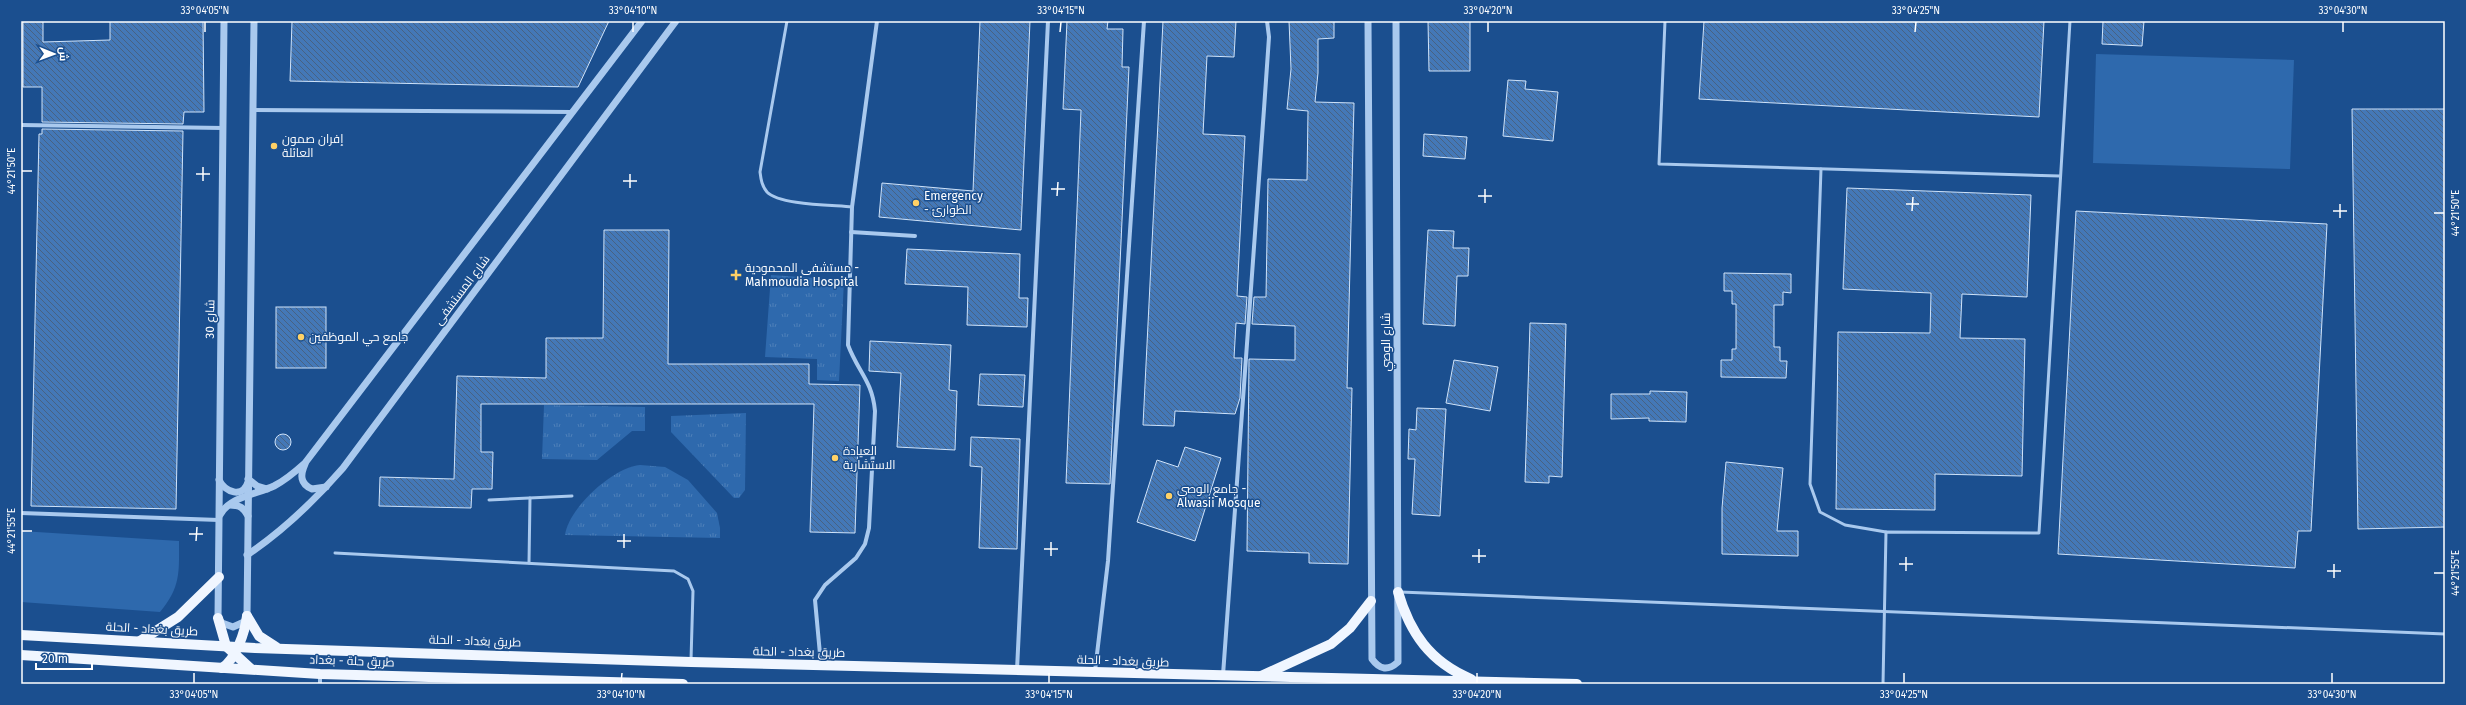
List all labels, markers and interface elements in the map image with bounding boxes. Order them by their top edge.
text: 33°04'05"N [181,5,229,17]
text: 33°04'10"N [609,5,657,17]
text: 33°04'15"N [1037,5,1085,17]
text: 33°04'20"N [1463,5,1513,17]
text: 33°04'25"N [1892,5,1940,17]
text: 33°04'30"N [2318,5,2368,17]
north arrow [34,34,74,74]
text: ش [57,47,70,61]
place label: إفران صمون العائلة [282,132,343,160]
marker: إفران صمون العائلة [269,141,279,151]
text: 44°21'50"E [6,148,18,194]
place label: Emergency - الطوارئ [924,189,983,217]
text: 44°21'50"E [2450,190,2462,236]
marker: Emergency - الطوارئ [911,198,921,208]
street label: شارع المستشفى [431,252,494,328]
place label: مستشفى المحمودية - Mahmoudia Hospital [745,261,859,289]
marker: مستشفى المحمودية - Mahmoudia Hospital [730,269,742,281]
street label: شارع 30 [203,299,218,339]
street label: شارع الوصي [1379,312,1396,371]
place label: جامع حي الموظفين [309,330,408,347]
marker: جامع حي الموظفين [296,332,306,342]
place label: العيادة الاستشارية [843,444,896,472]
marker: العيادة الاستشارية [830,453,840,463]
place label: جامع الوصي - Alwasii Mosque [1177,482,1260,510]
marker: جامع الوصي - Alwasii Mosque [1164,491,1174,501]
text: 44°21'55"E [6,508,18,554]
text: 44°21'55"E [2450,550,2462,596]
street label: طريق بغداد - الحلة [105,620,199,638]
street label: طريق بغداد - الحلة [429,632,522,650]
street label: طريق بغداد - الحلة [753,644,845,660]
scale bar [36,645,92,671]
text: 20 m [42,652,68,666]
street label: طريق بغداد - الحلة [1077,652,1170,670]
street label: طريق حلة - بغداد [309,653,395,669]
text: 33°04'05"N [170,689,218,701]
text: 33°04'10"N [597,689,645,701]
text: 33°04'15"N [1025,689,1073,701]
text: 33°04'20"N [1452,689,1502,701]
text: 33°04'25"N [1880,689,1928,701]
text: 33°04'30"N [2307,689,2357,701]

